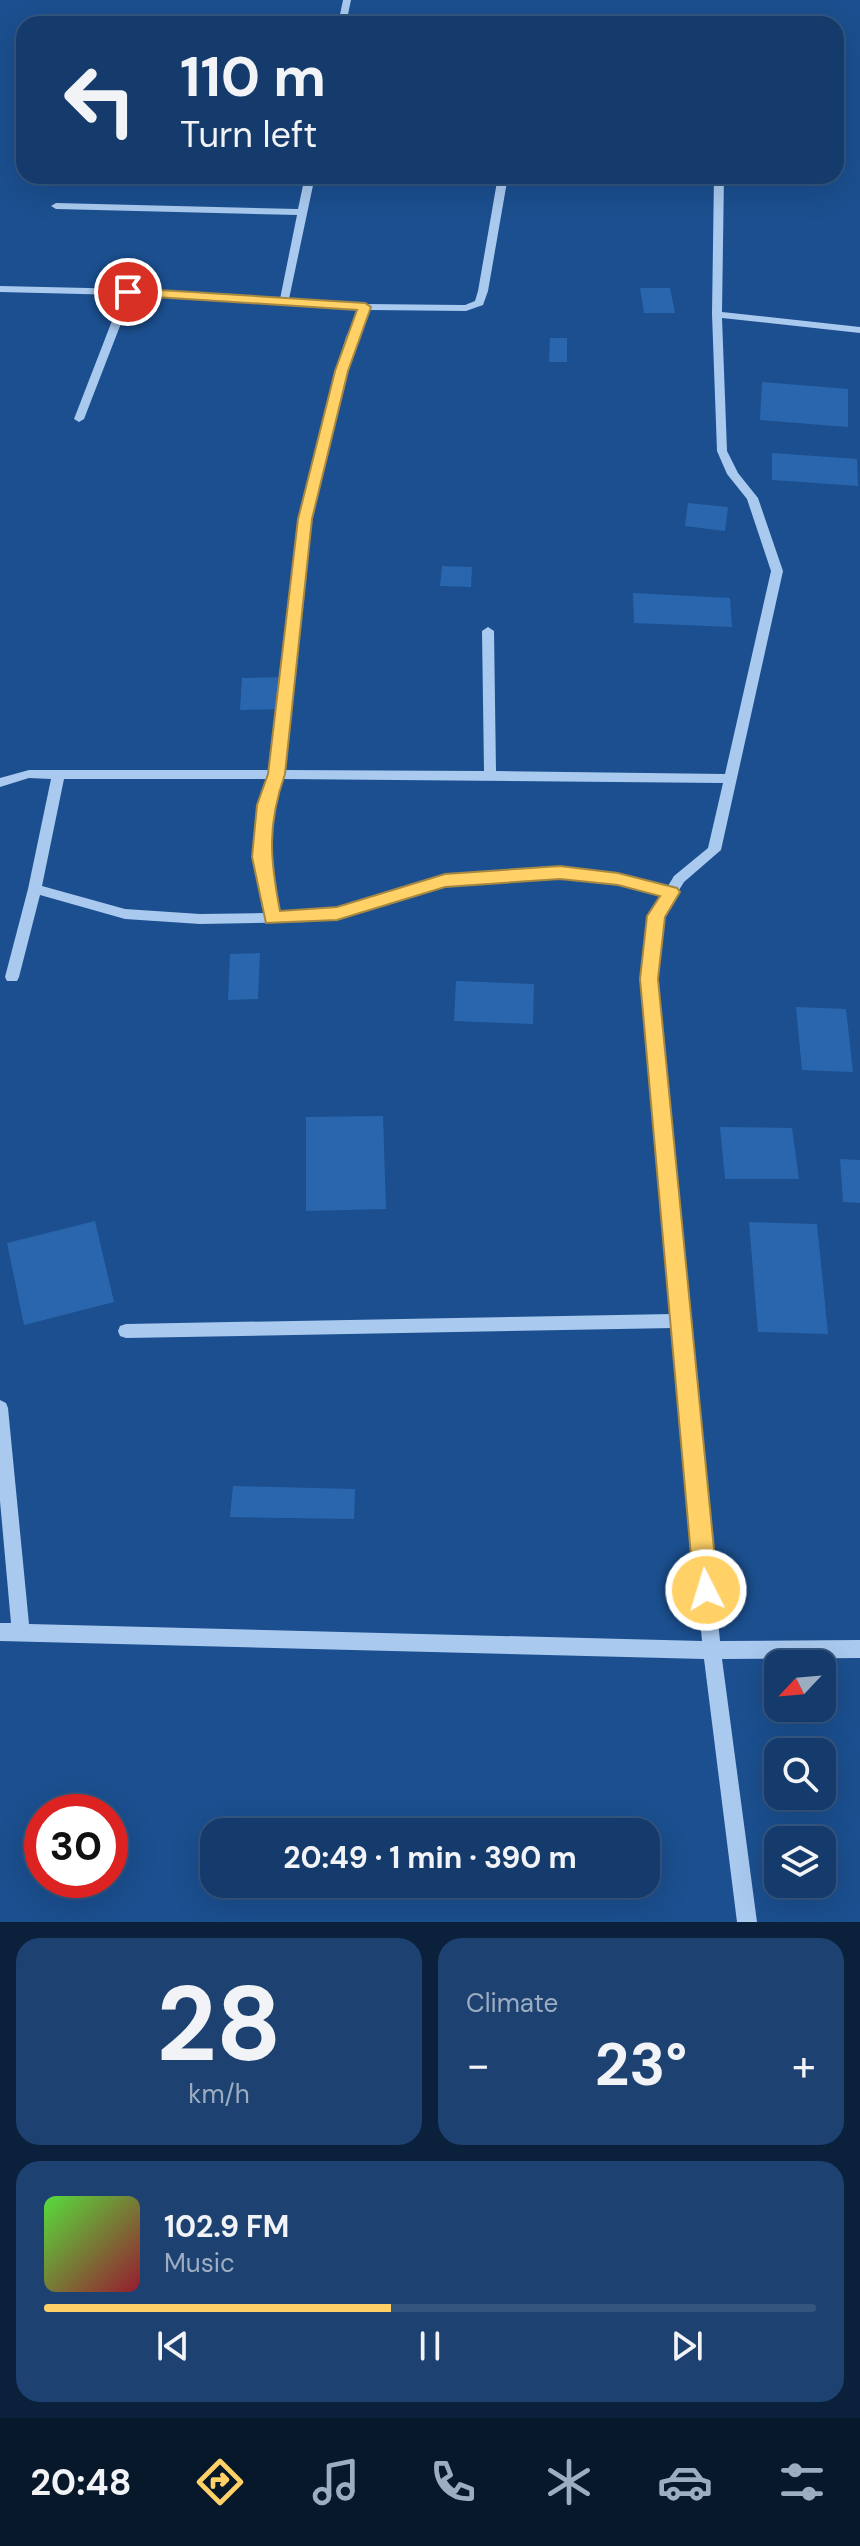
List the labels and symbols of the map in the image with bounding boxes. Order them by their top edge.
pin [94,258,162,326]
position arrow [664,1548,748,1632]
north arrow [764,1650,836,1722]
speed limit sign: 30 [24,1794,128,1898]

